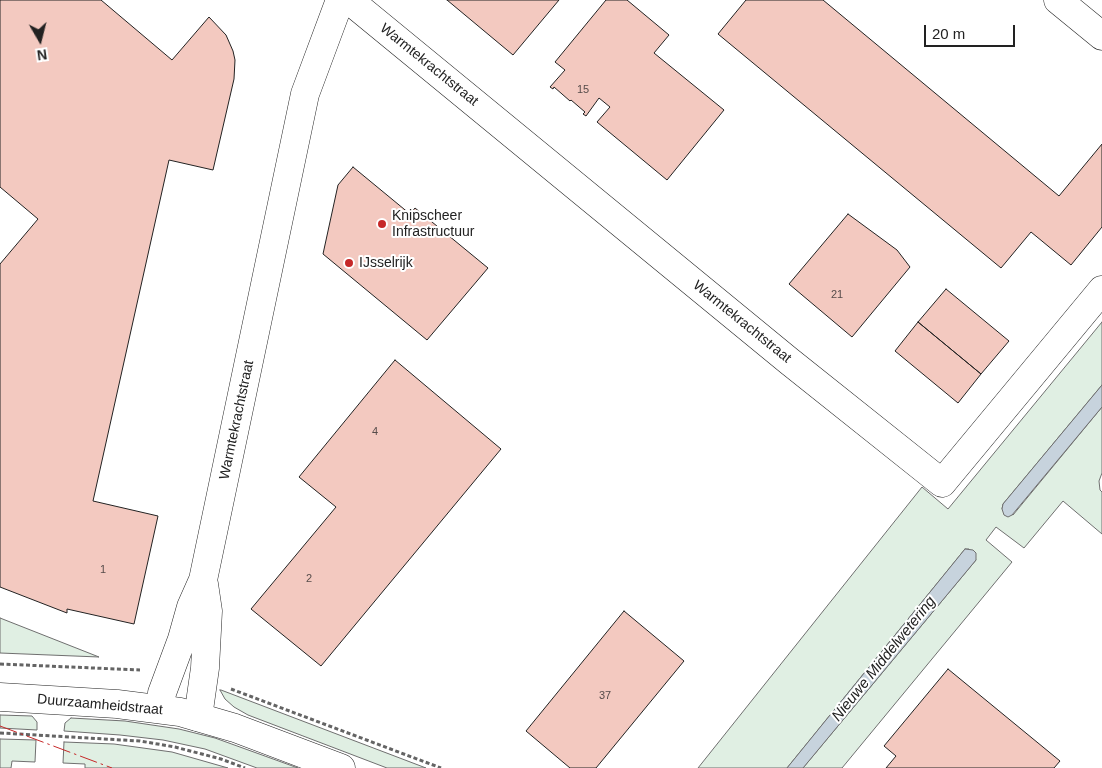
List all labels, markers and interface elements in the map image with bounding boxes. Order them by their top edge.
north arrow [15,15,65,65]
scale bar [927,15,1018,47]
street label: Warmtekrachtstraat [376,20,482,110]
text: 20 m [932,25,965,42]
text: N [36,46,48,63]
house number: 15 [577,83,589,97]
place label: Knipscheer Infrastructuur [392,208,474,240]
marker: Knipscheer Infrastructuur [376,218,388,230]
place label: IJsselrijk [359,255,413,271]
marker: IJsselrijk [343,257,355,269]
street label: Warmtekrachtstraat [689,277,795,367]
house number: 21 [831,288,843,302]
street label: Warmtekrachtstraat [216,359,258,481]
house number: 4 [372,425,378,439]
house number: 1 [100,563,106,577]
house number: 2 [306,572,312,586]
water label: Nieuwe Middelwetering [828,593,940,725]
house number: 37 [599,689,611,703]
street label: Duurzaamheidstraat [36,691,164,719]

